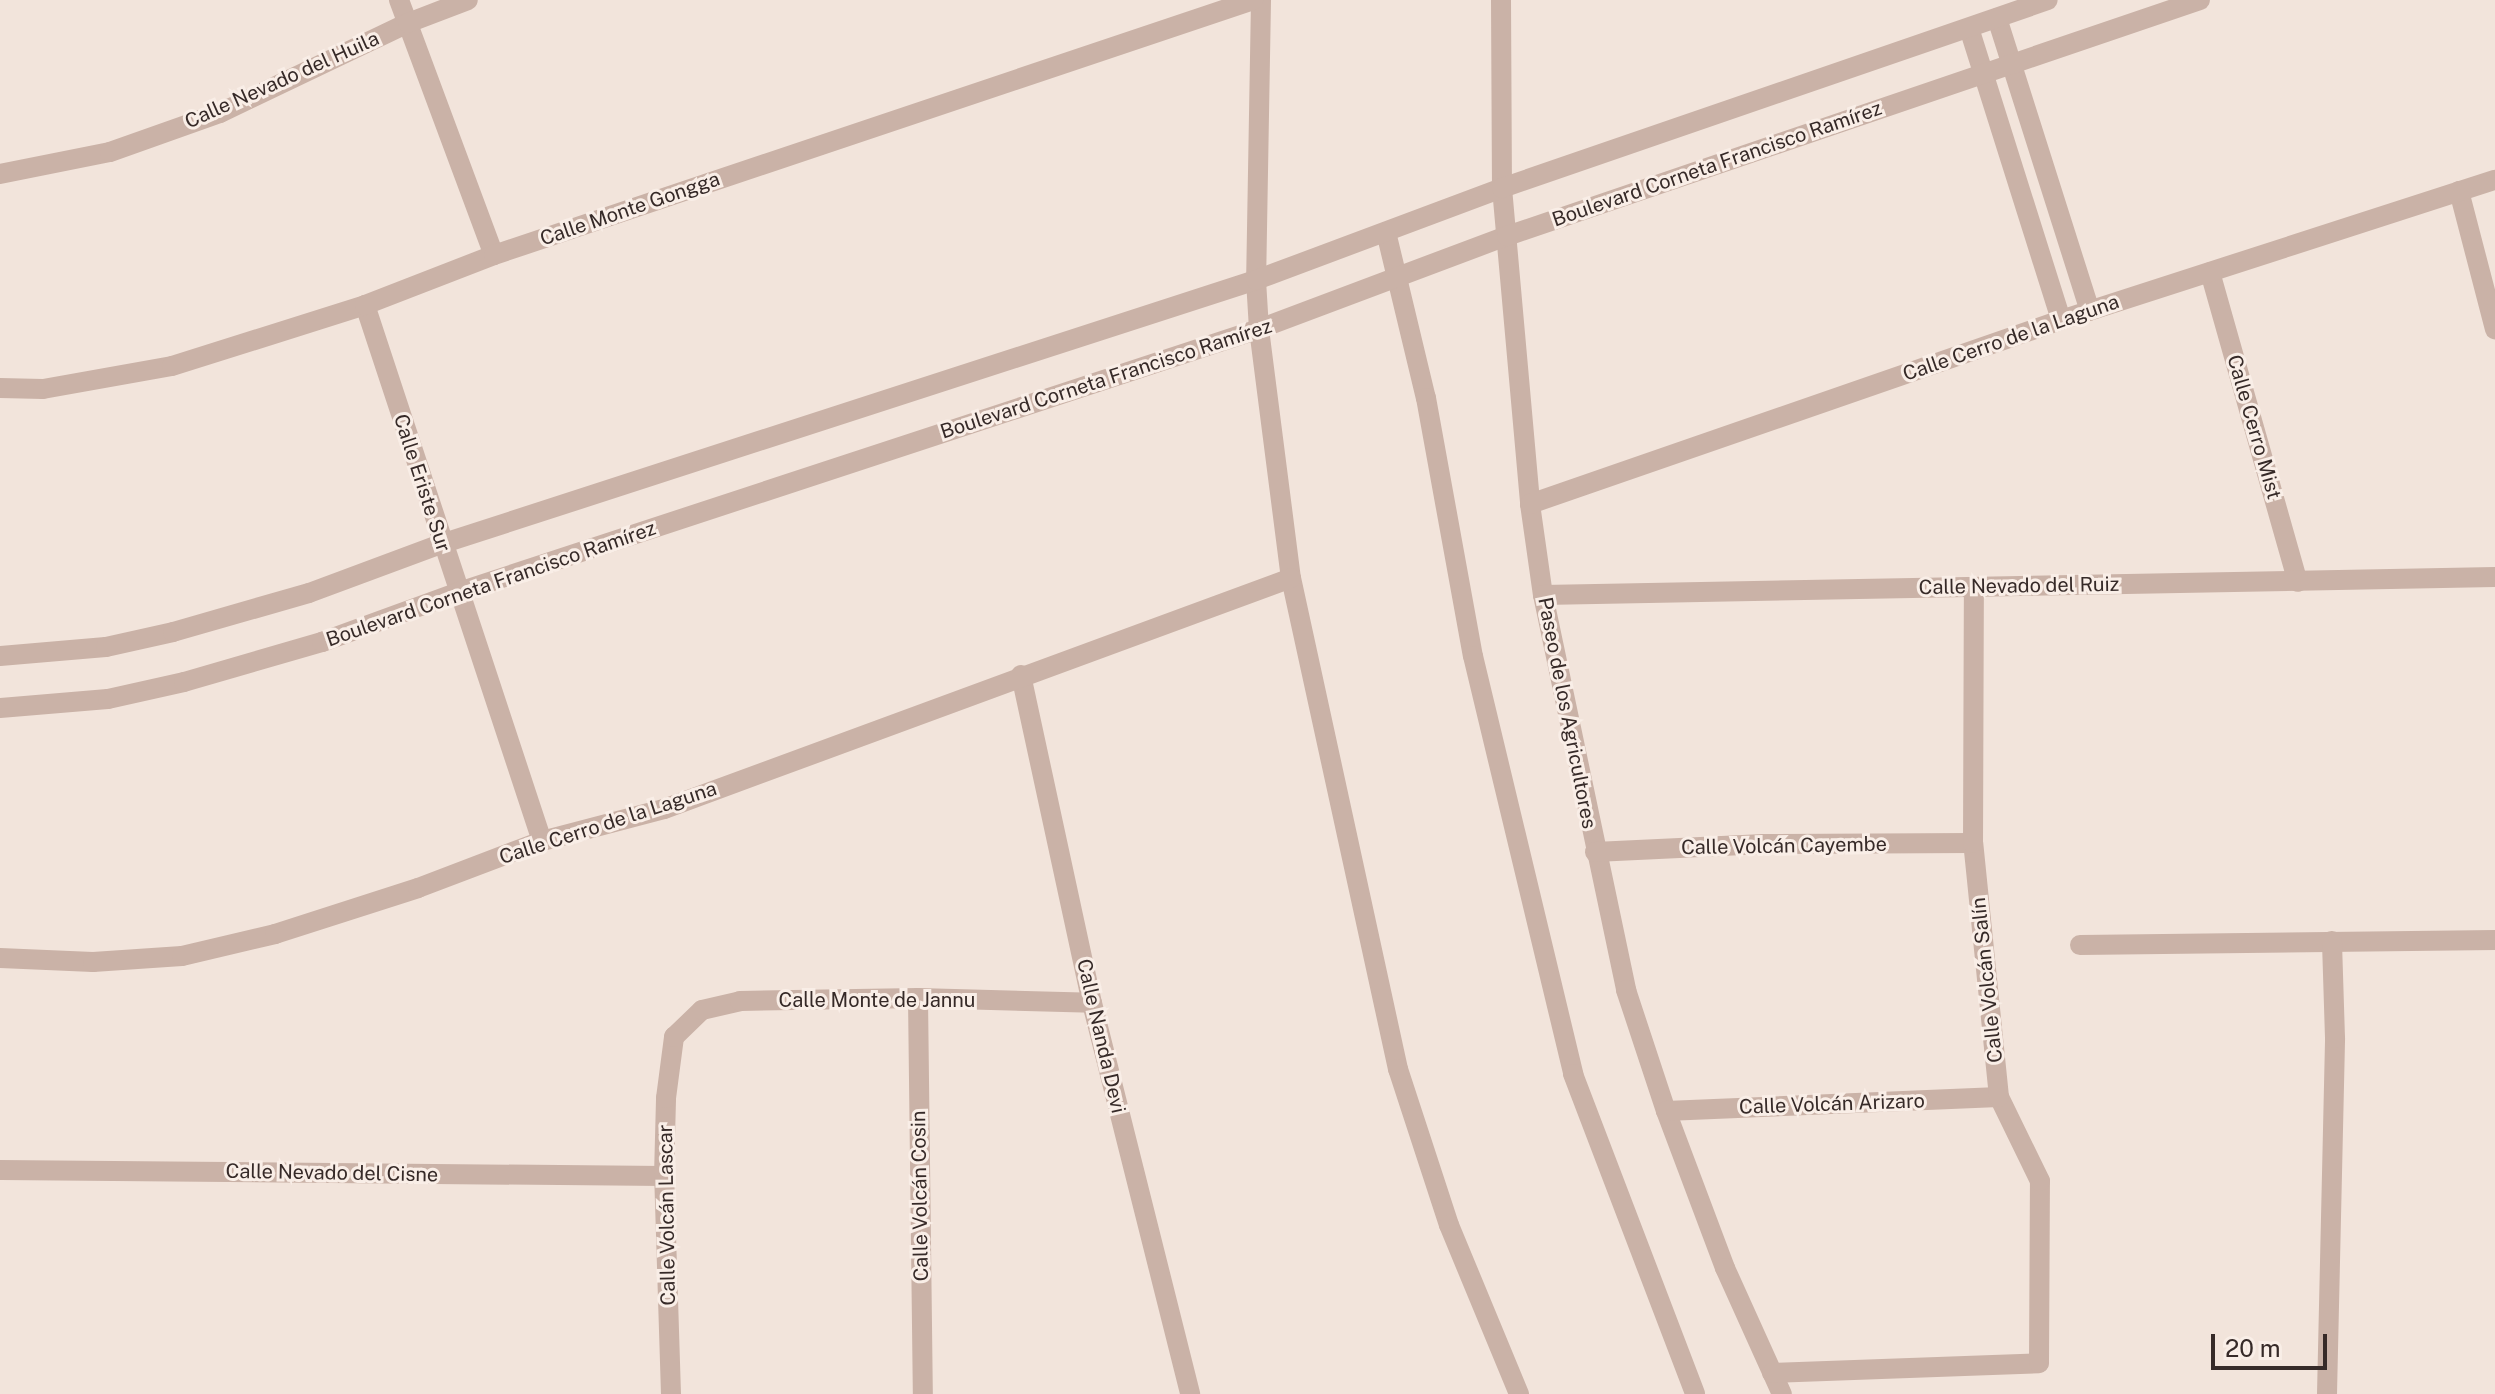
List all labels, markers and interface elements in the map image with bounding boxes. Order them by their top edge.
street label: Calle Nevado del Huila [181,26,383,134]
street label: Boulevard Corneta Francisco Ramírez [1549,96,1885,232]
street label: Calle Monte Gongga [537,167,723,251]
street label: Calle Cerro de la Laguna [1899,290,2123,386]
street label: Boulevard Corneta Francisco Ramírez [937,314,1275,444]
street label: Calle Cerro Mist [2222,352,2286,502]
street label: Calle Eriste Sur [388,411,456,555]
street label: Boulevard Corneta Francisco Ramírez [323,516,659,652]
street label: Calle Nevado del Ruiz [1918,572,2120,600]
street label: Paseo de los Agricultores [1533,595,1601,831]
street label: Calle Cerro de la Laguna [496,776,720,870]
street label: Calle Volcán Cayembe [1681,832,1887,860]
street label: Calle Volcán Salín [1966,896,2008,1064]
street label: Calle Nanda Devi [1072,956,1130,1116]
street label: Calle Monte de Jannu [778,988,976,1012]
street label: Calle Volcán Arizaro [1738,1089,1926,1119]
street label: Calle Volcán Cosin [907,1110,933,1282]
street label: Calle Volcán Lascar [653,1124,681,1306]
street label: Calle Nevado del Cisne [225,1159,439,1187]
scale bar [2215,1318,2331,1368]
text: 20 m [2225,1334,2281,1362]

